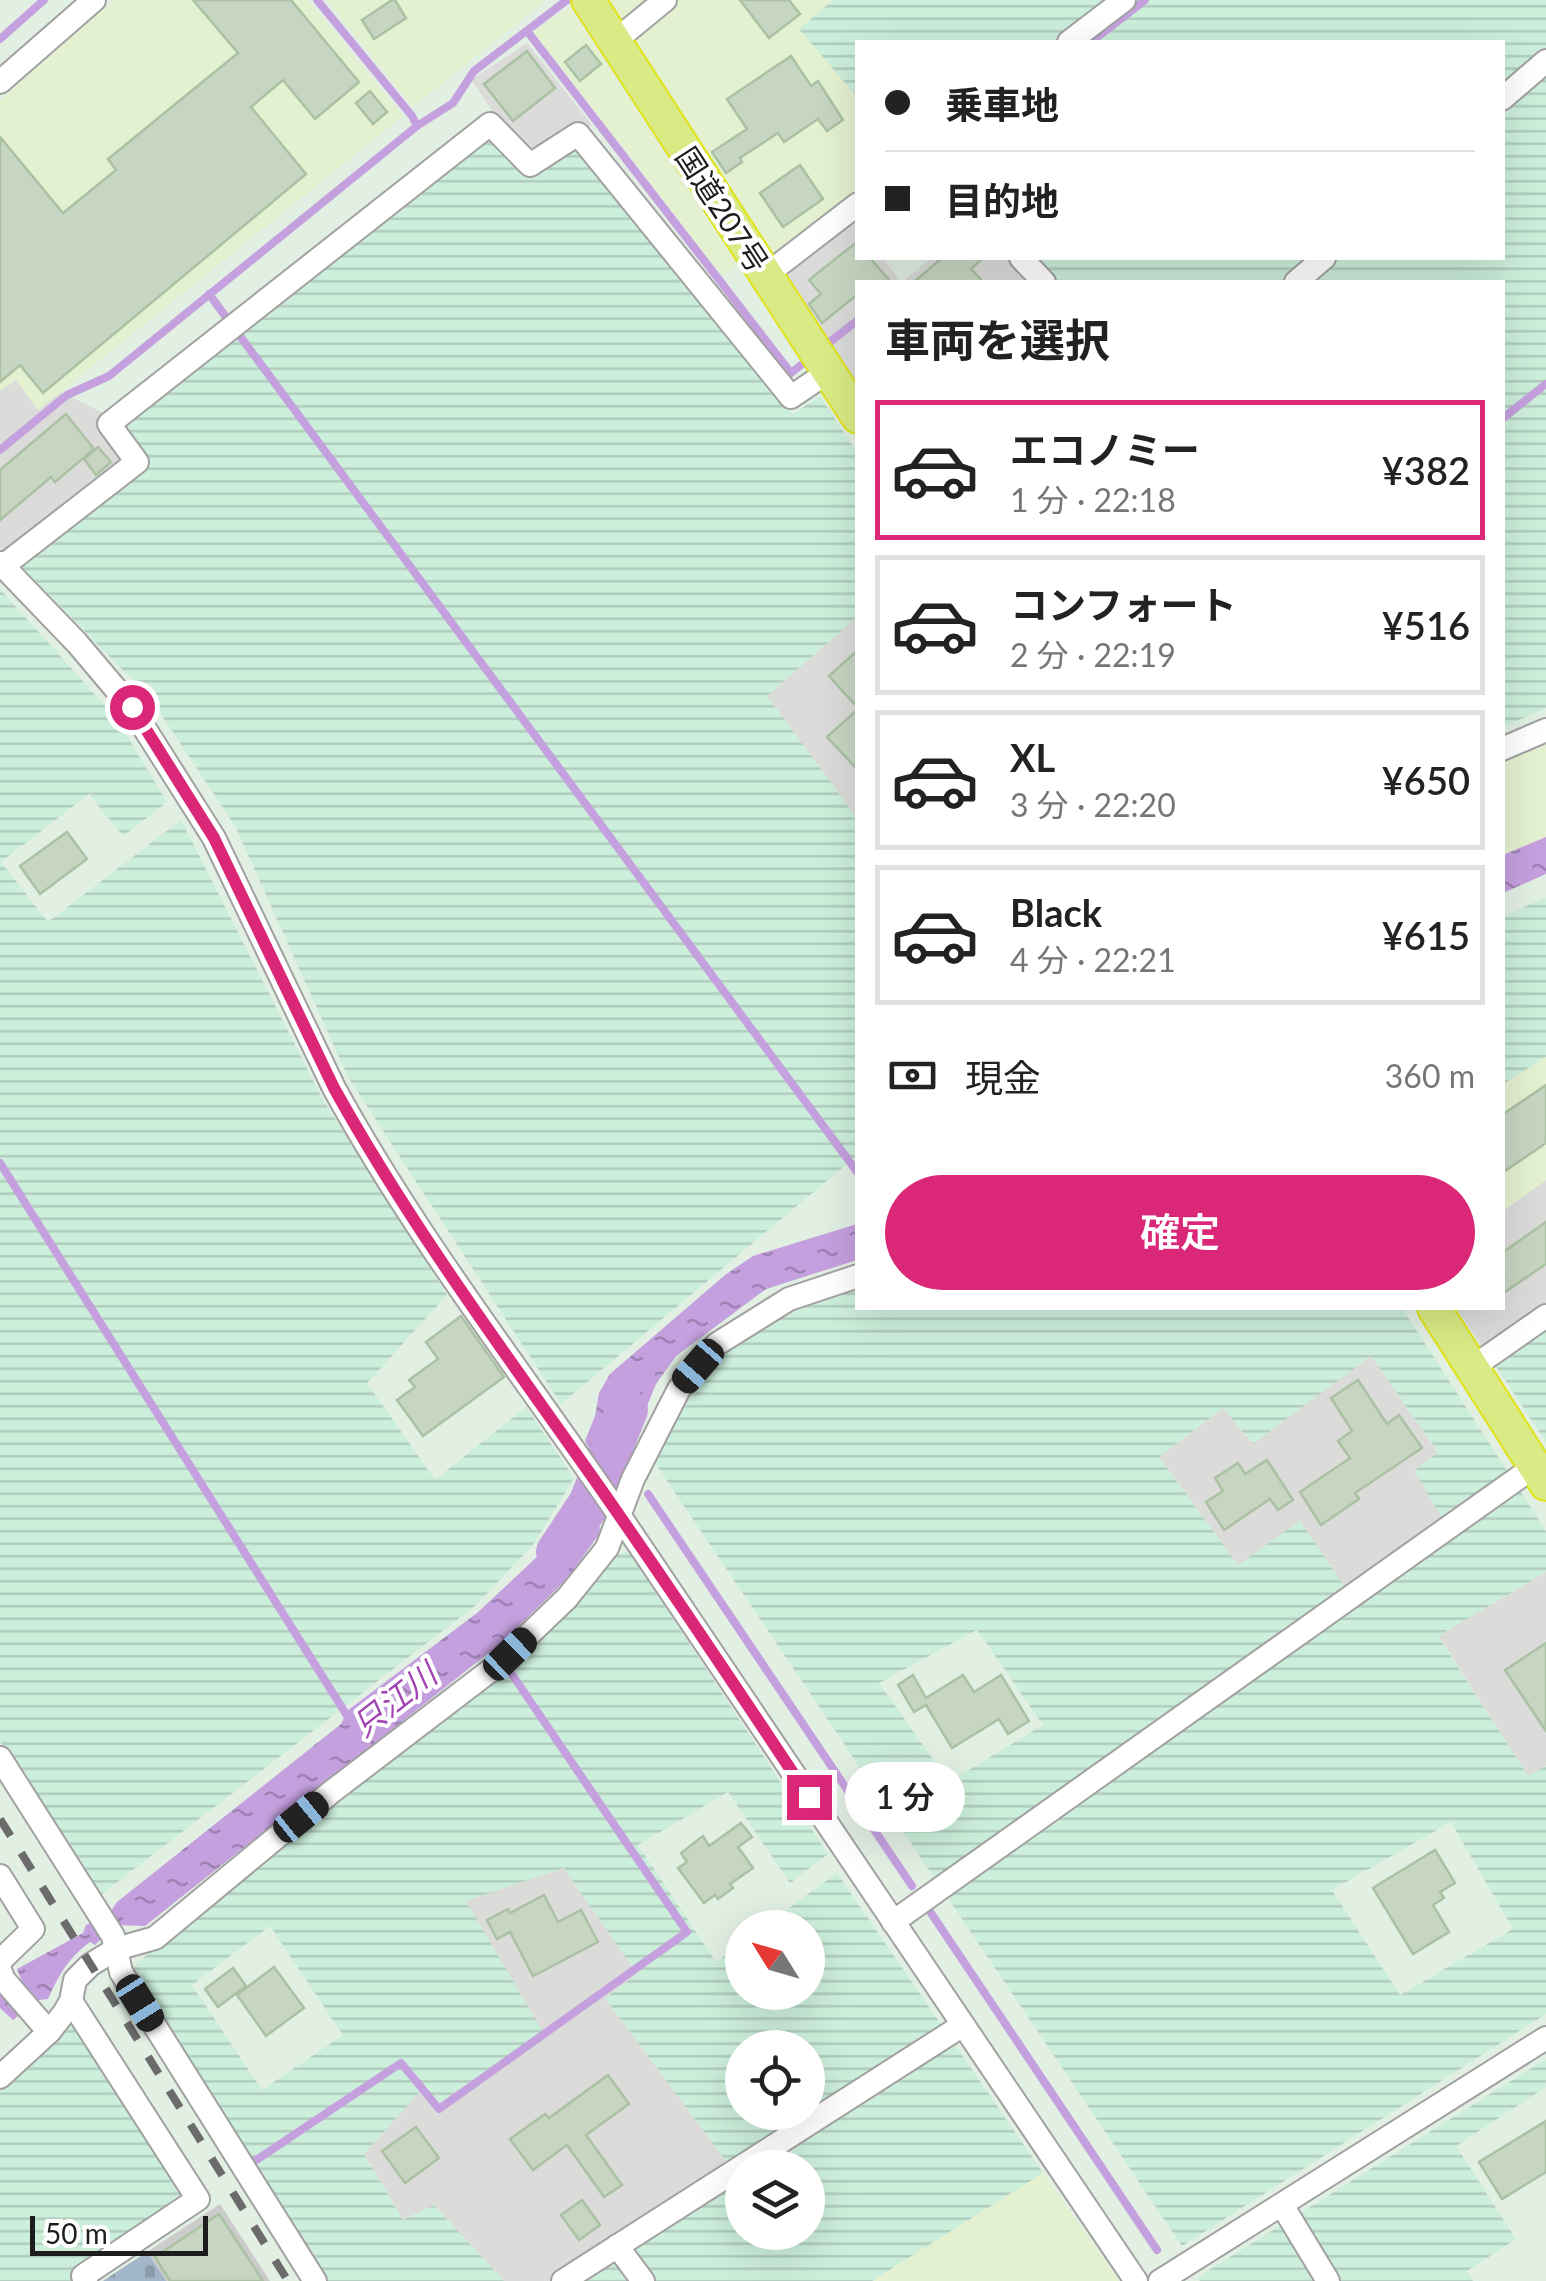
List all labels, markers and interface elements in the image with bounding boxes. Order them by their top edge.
text: 乗車地 [945,81,1059,127]
street label: 国道207号 [669,140,777,278]
text: 目的地 [945,177,1059,223]
text: 車両を選択 [885,313,1110,367]
icon: car [890,425,980,515]
text: エコノミー [1010,426,1200,472]
text: ¥382 [1382,447,1470,493]
text: 1 分 · 22:18 [1010,480,1176,519]
icon: car [890,580,980,670]
text: コンフォート [1010,581,1237,627]
text: ¥516 [1382,602,1470,648]
text: 2 分 · 22:19 [1010,635,1176,674]
route start [110,685,155,730]
text: XL [1010,734,1055,780]
icon: car [890,735,980,825]
text: ¥650 [1382,757,1470,803]
text: 3 分 · 22:20 [1010,785,1176,824]
text: Black [1010,889,1102,935]
icon: car [890,890,980,980]
text: ¥615 [1382,912,1470,958]
text: 4 分 · 22:21 [1010,940,1176,979]
icon: cash [885,1048,940,1103]
text: 現金 [965,1054,1041,1100]
text: 360 m [1385,1056,1475,1095]
button: 確定 [885,1175,1475,1290]
car [667,1334,729,1398]
car [478,1622,542,1686]
water label: 只江川 [344,1652,446,1744]
callout: 1 分 [844,1762,964,1832]
route end [787,1775,832,1820]
text: 1 分 [876,1777,934,1816]
car [268,1786,334,1848]
north arrow [725,1910,825,2010]
map controls [725,1910,825,2250]
car [111,1970,169,2036]
button: locate [725,2030,825,2130]
button: layers [725,2150,825,2250]
scale bar [30,2211,208,2256]
text: 50 m [45,2216,108,2250]

